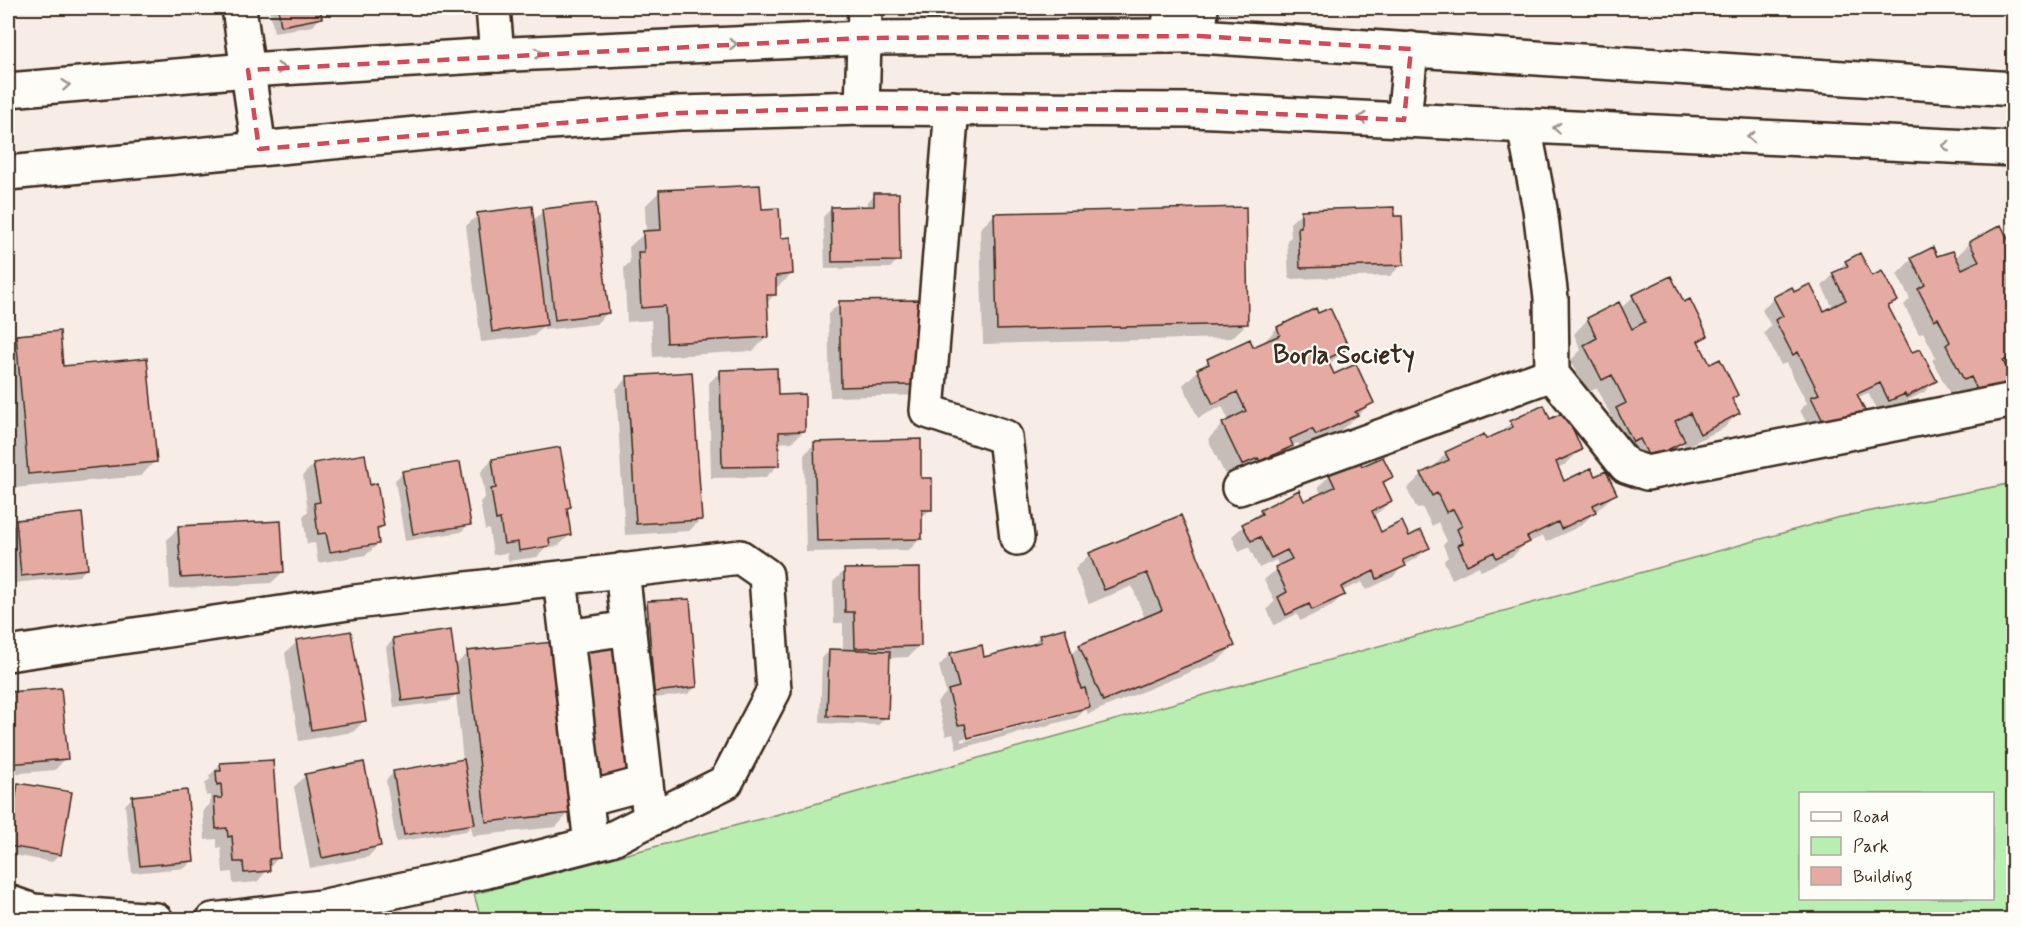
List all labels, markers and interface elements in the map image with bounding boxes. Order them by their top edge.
one-way arrow [729,38,738,51]
one-way arrow [534,46,543,59]
one-way arrow [277,61,286,74]
one-way arrow [61,79,70,92]
one-way arrow [1357,112,1366,125]
one-way arrow [1552,121,1561,134]
one-way arrow [1747,131,1756,144]
one-way arrow [1942,139,1951,152]
district label: Borla Society [1273,339,1415,373]
legend [1799,792,1994,900]
text: Road [1853,805,1889,829]
text: Park [1853,835,1889,859]
text: Building [1853,865,1913,891]

